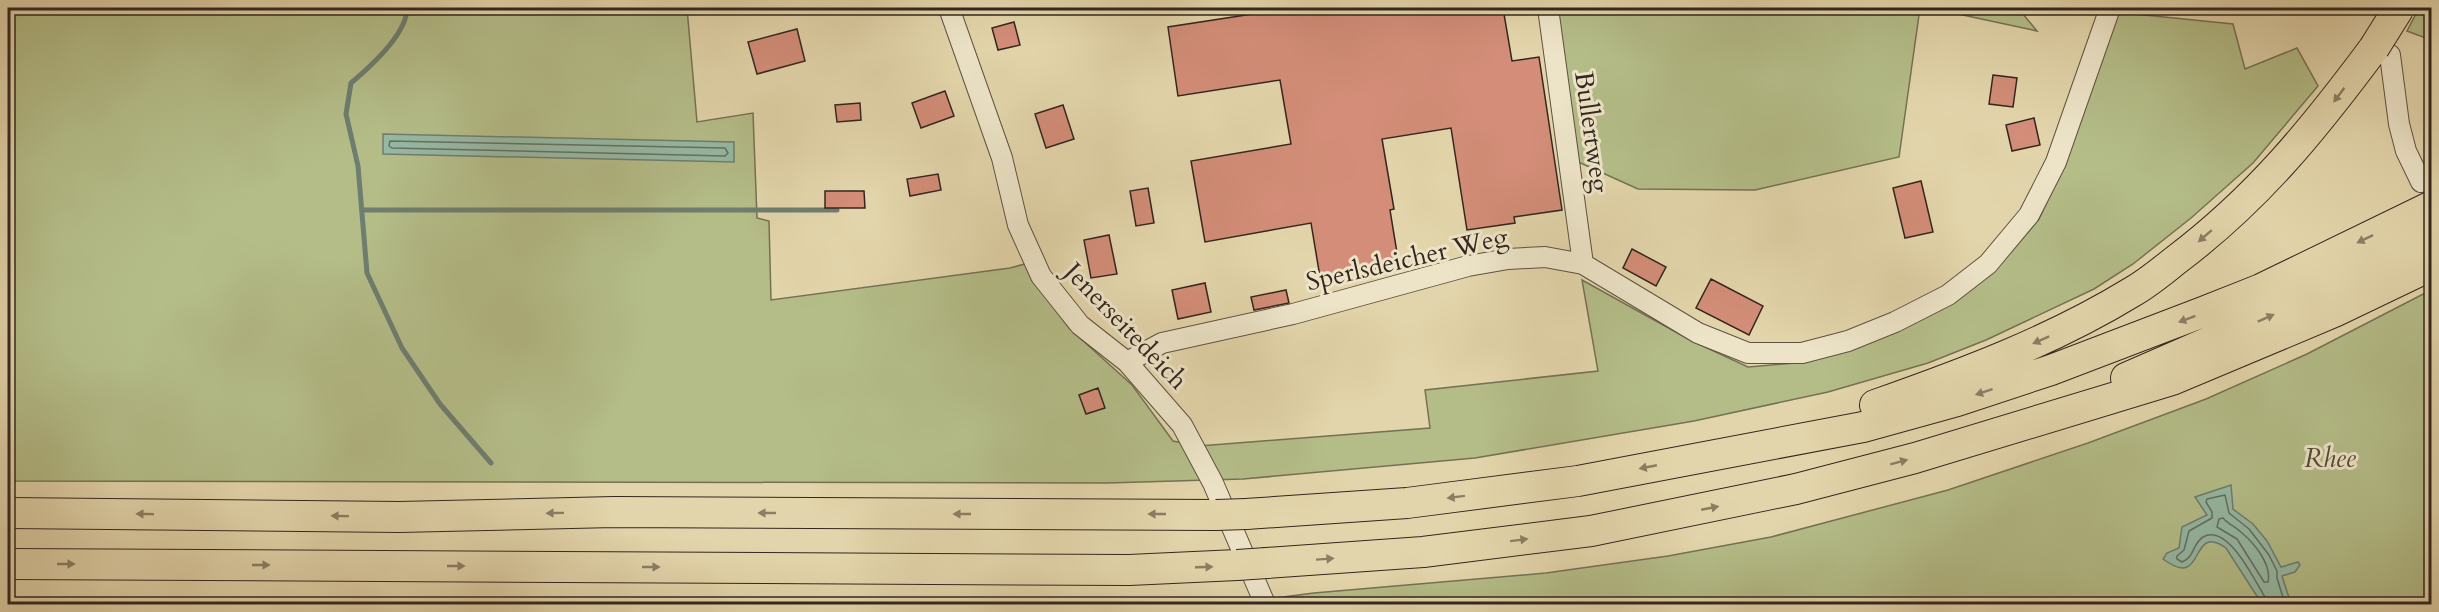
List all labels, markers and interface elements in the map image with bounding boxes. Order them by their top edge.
street label: Bullertweg [1566,69,1618,195]
one-way arrow [2333,87,2345,103]
street label: Sperlsdeicher Weg [1303,219,1512,299]
one-way arrow [2197,230,2213,243]
one-way arrow [2356,234,2373,243]
street label: Jenerseitedeich [1054,252,1195,397]
one-way arrow [2257,313,2274,322]
one-way arrow [2178,314,2196,324]
one-way arrow [2032,336,2050,346]
one-way arrow [1975,388,1993,398]
park label: Rhee [2304,441,2357,476]
one-way arrow [1891,457,1909,466]
one-way arrow [1639,463,1658,472]
one-way arrow [1446,492,1465,502]
one-way arrow [1701,503,1720,512]
one-way arrow [758,508,777,518]
one-way arrow [136,509,155,519]
one-way arrow [546,509,565,518]
one-way arrow [953,509,972,519]
one-way arrow [1148,509,1167,519]
one-way arrow [331,511,350,521]
one-way arrow [1510,535,1529,545]
one-way arrow [1316,554,1335,564]
one-way arrow [56,559,75,569]
one-way arrow [251,560,270,570]
one-way arrow [446,561,465,571]
one-way arrow [641,562,660,572]
one-way arrow [1194,562,1213,571]

